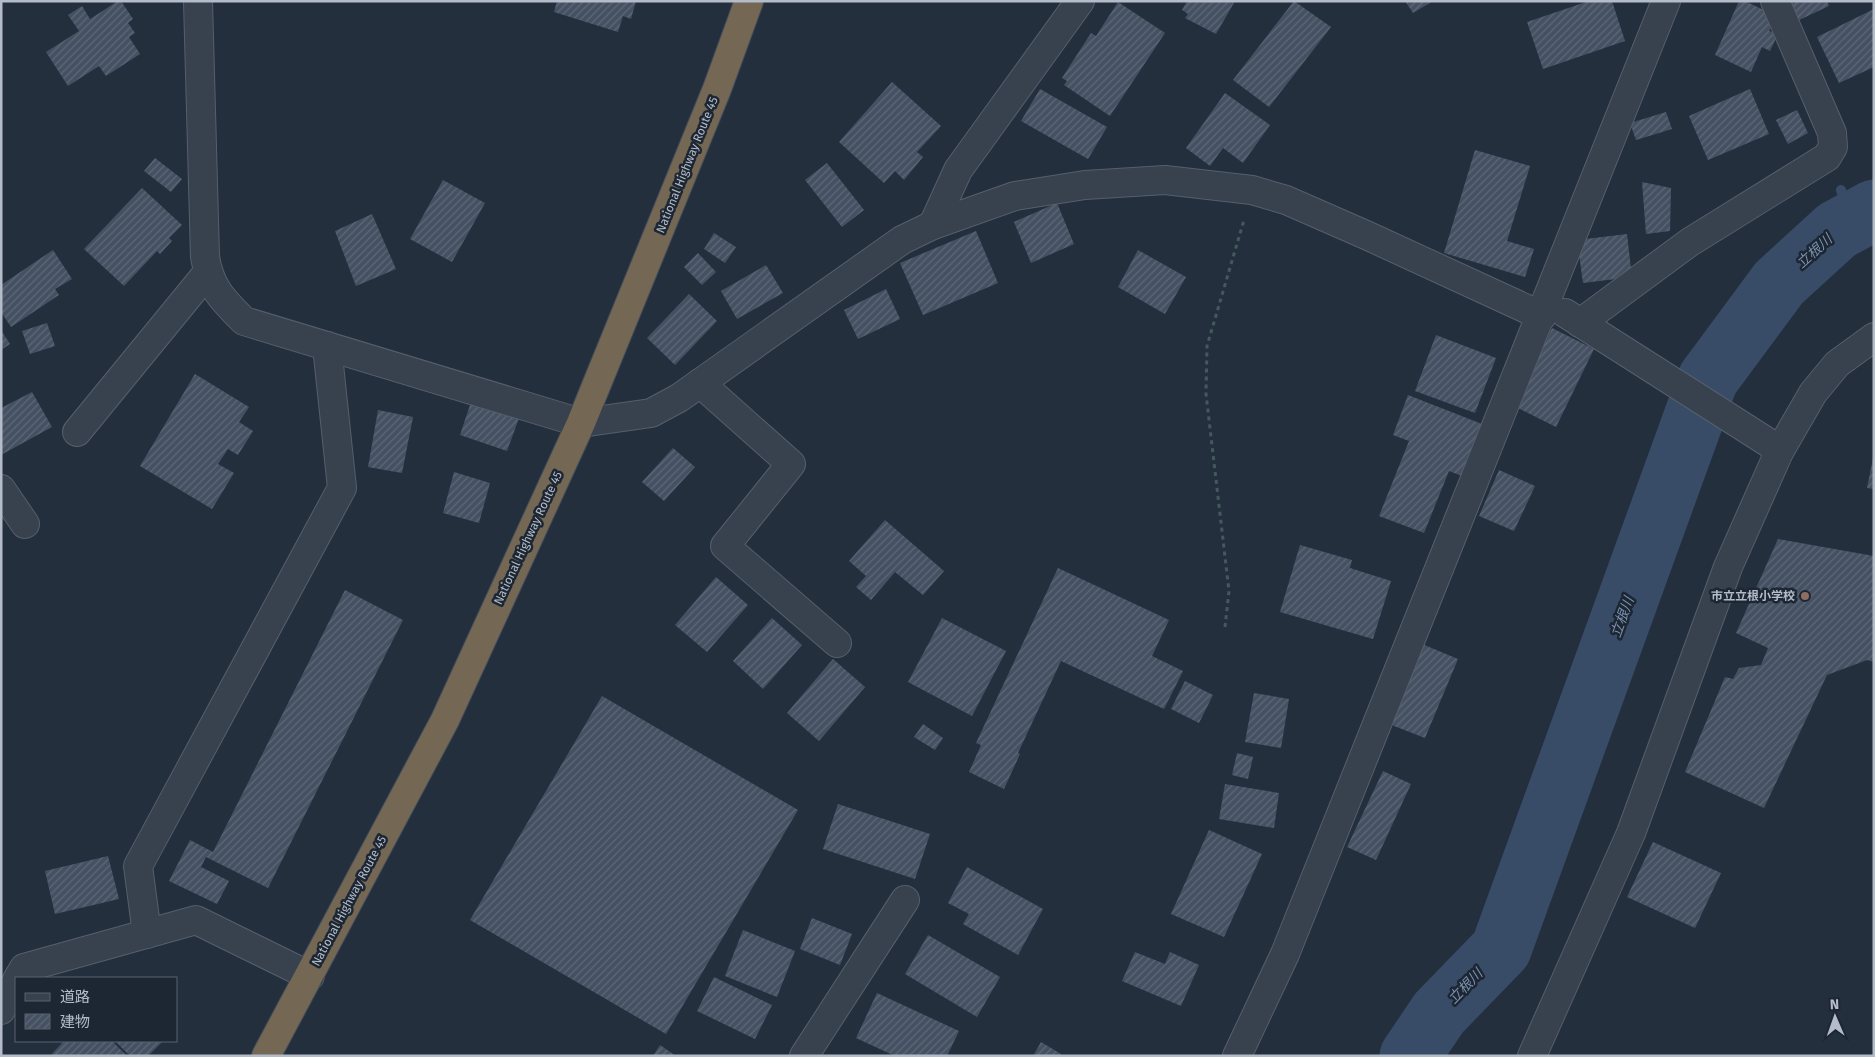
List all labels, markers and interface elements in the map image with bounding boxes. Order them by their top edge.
street label: National Highway Route 45 [653,95,721,235]
water label: 立根川 [1793,230,1837,272]
street label: National Highway Route 45 [491,469,565,607]
place label: 市立立根小学校 [1711,589,1795,603]
marker: 市立立根小学校 [1799,590,1811,602]
water label: 立根川 [1607,593,1638,640]
street label: National Highway Route 45 [309,833,389,969]
water label: 立根川 [1445,964,1487,1007]
legend [15,977,178,1042]
text: 道路 [60,988,90,1006]
north arrow [1810,992,1860,1042]
text: N [1830,996,1840,1013]
text: 建物 [60,1013,90,1031]

